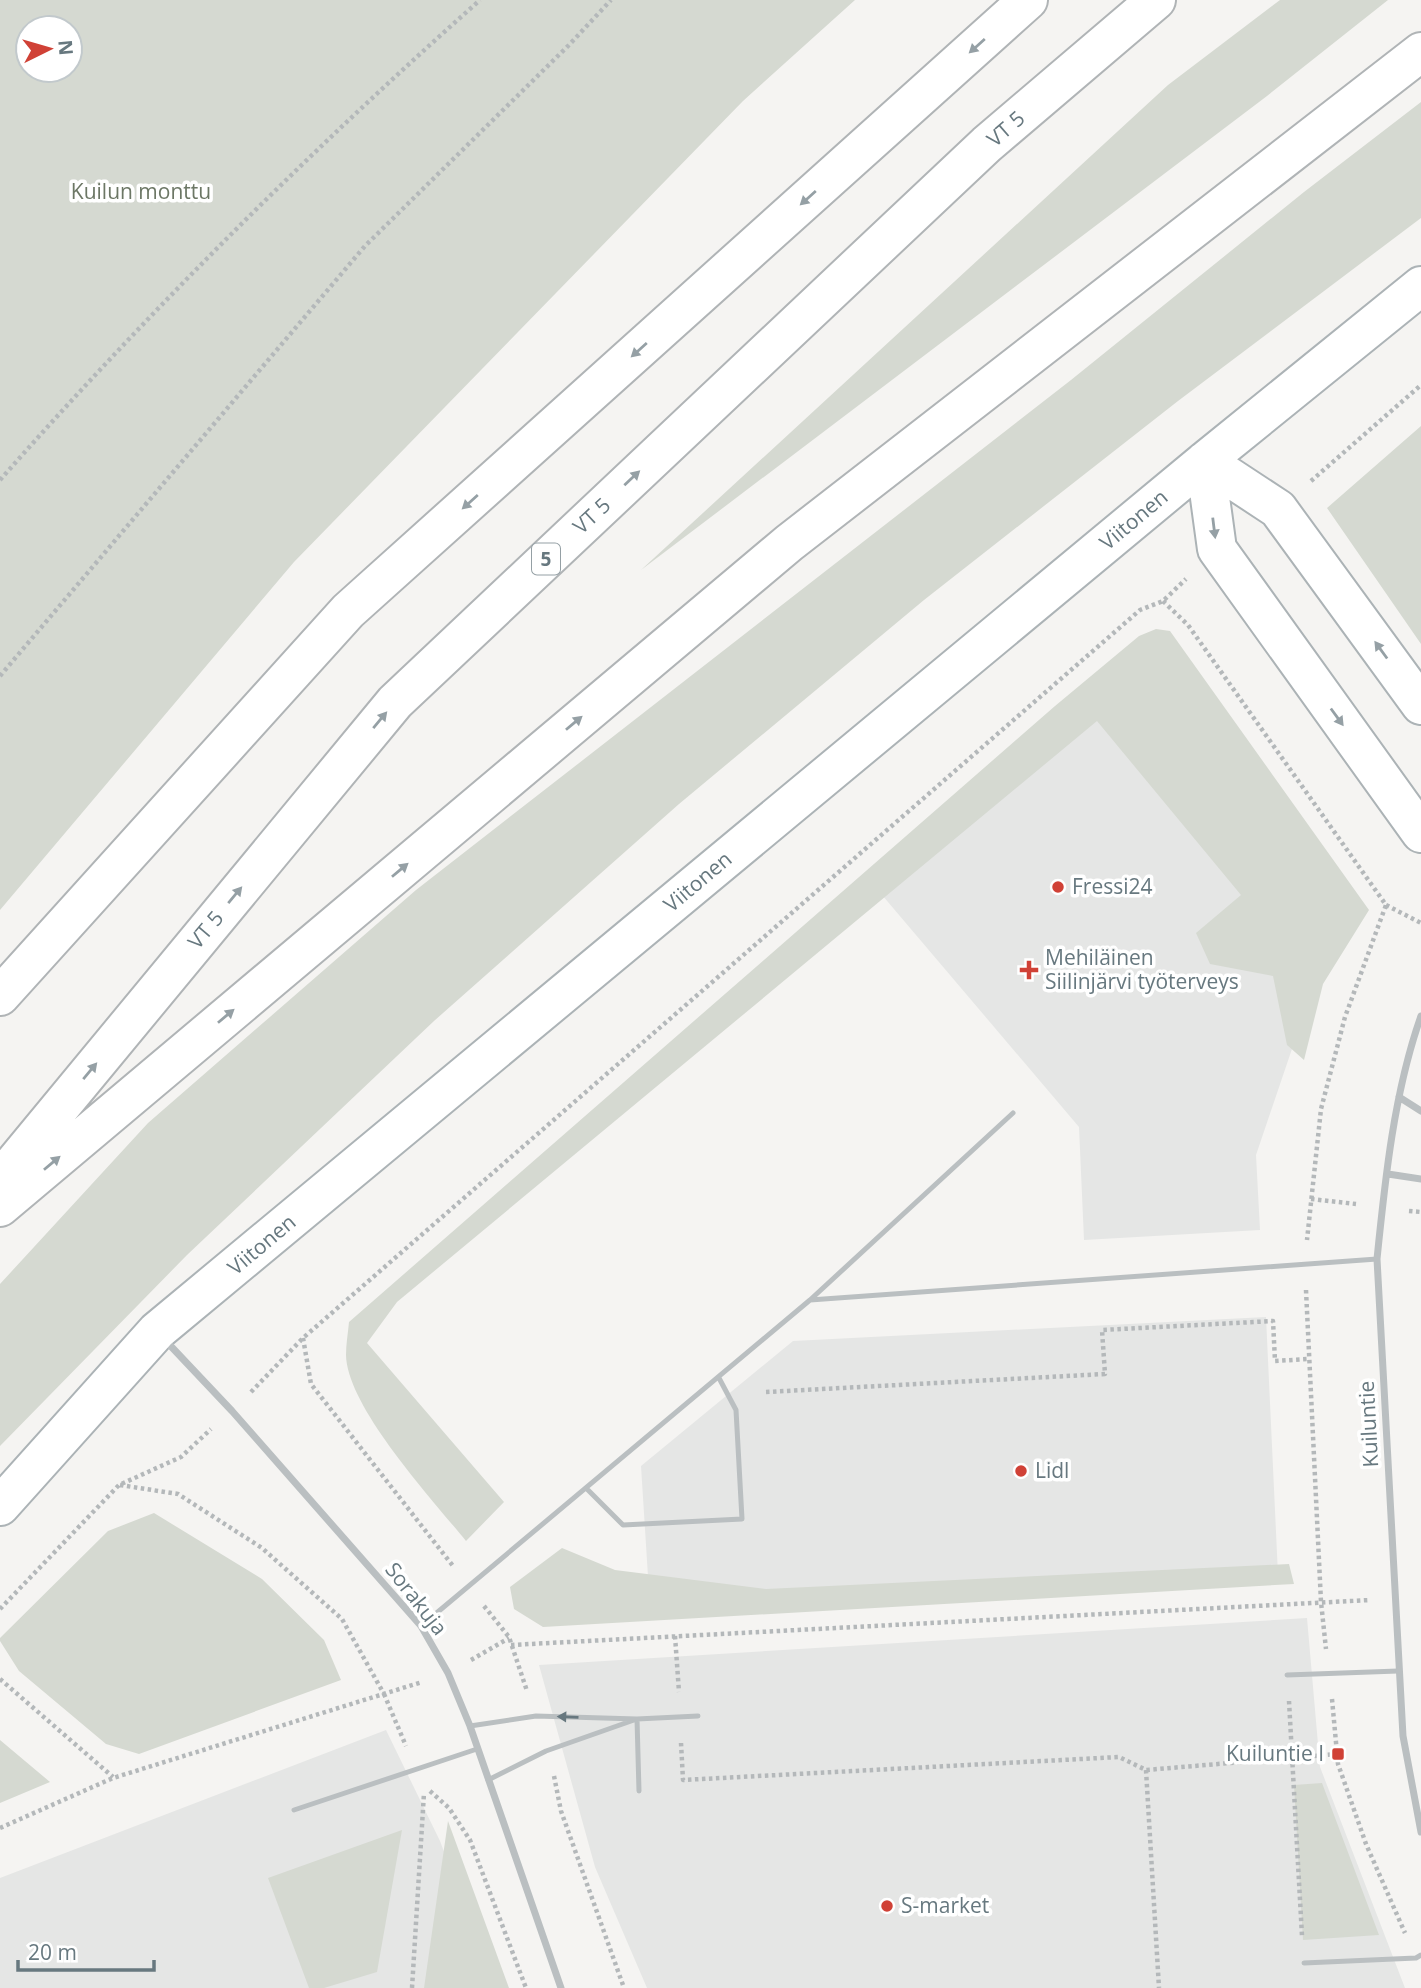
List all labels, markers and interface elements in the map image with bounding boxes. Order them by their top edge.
north arrow [14,14,84,84]
one-way arrow [969,37,986,53]
text: N [52,39,80,56]
street label: VT 5 [980,104,1030,152]
park label: Kuilun monttu [71,177,211,205]
one-way arrow [799,190,817,206]
one-way arrow [630,342,648,358]
one-way arrow [623,470,641,486]
street label: Viitonen [1093,483,1173,556]
street label: VT 5 [567,491,616,540]
one-way arrow [461,494,478,509]
one-way arrow [1209,517,1220,539]
road number: 5 [532,544,560,574]
one-way arrow [1374,641,1388,659]
one-way arrow [1330,708,1344,726]
one-way arrow [372,711,387,729]
one-way arrow [566,716,583,731]
street label: Viitonen [657,845,737,918]
one-way arrow [392,863,409,878]
place label: Fressi24 [1072,872,1153,900]
marker: Fressi24 [1050,879,1066,895]
one-way arrow [227,887,242,904]
street label: VT 5 [181,904,229,954]
place label: Mehiläinen Siilinjärvi työterveys [1045,943,1239,995]
marker: Mehiläinen Siilinjärvi työterveys [1019,960,1039,980]
one-way arrow [218,1009,235,1024]
one-way arrow [82,1062,97,1079]
one-way arrow [44,1156,61,1171]
street label: Viitonen [221,1208,301,1281]
street label: Kuiluntie [1352,1380,1384,1468]
place label: Lidl [1035,1456,1069,1484]
marker: Lidl [1013,1463,1029,1479]
street label: Sorakuja [379,1556,454,1641]
one-way arrow [557,1711,579,1723]
place label: Kuiluntie I [1226,1739,1324,1767]
marker: Kuiluntie I [1330,1746,1346,1762]
place label: S-market [901,1891,989,1919]
marker: S-market [879,1898,895,1914]
scale bar [18,1928,154,1972]
text: 20 m [28,1938,77,1966]

